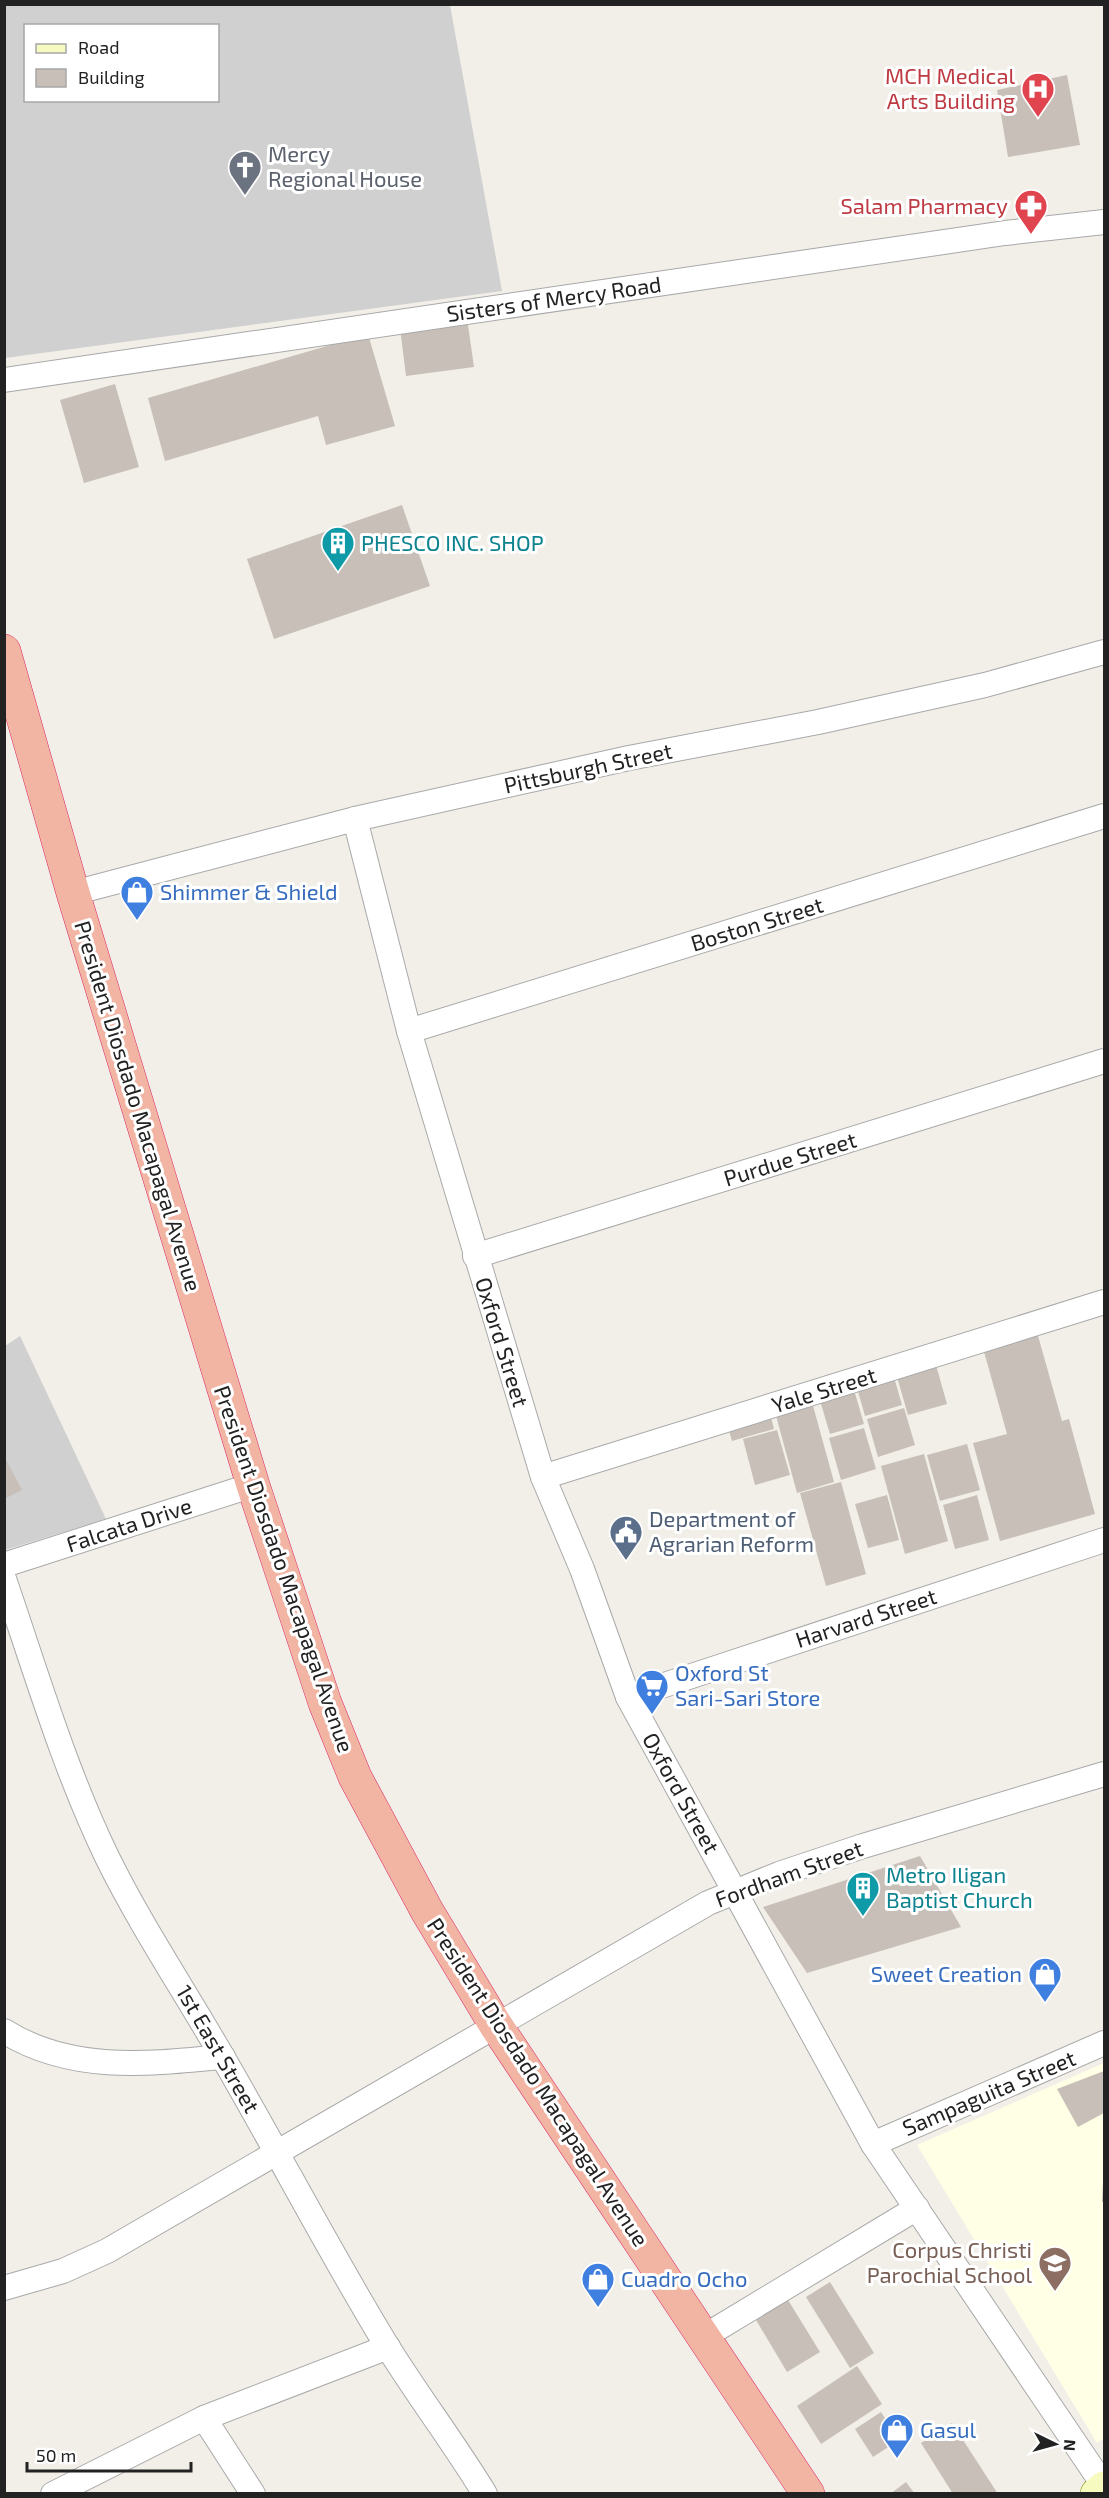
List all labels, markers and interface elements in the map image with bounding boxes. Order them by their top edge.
legend [24,24,219,102]
text: Road [78,36,119,58]
place label: MCH Medical Arts Building [885,62,1015,113]
text: Building [78,66,145,88]
hospital icon: MCH Medical Arts Building [1020,71,1056,118]
place label: Mercy Regional House [268,140,422,191]
church icon: Mercy Regional House [227,149,263,196]
pharmacy icon: Salam Pharmacy [1013,188,1049,235]
place label: Salam Pharmacy [840,192,1008,218]
street label: Sisters of Mercy Road [445,270,663,326]
building icon: PHESCO INC. SHOP [320,525,356,572]
place label: PHESCO INC. SHOP [361,529,544,555]
street label: Pittsburgh Street [501,736,674,798]
shop icon: Shimmer & Shield [119,874,155,921]
place label: Shimmer & Shield [160,878,338,904]
street label: Boston Street [687,891,826,956]
street label: President Diosdado Macapagal Avenue [70,917,208,1294]
street label: Purdue Street [720,1126,859,1191]
street label: Oxford Street [471,1274,535,1410]
street label: Yale Street [768,1361,879,1417]
street label: President Diosdado Macapagal Avenue [210,1382,360,1756]
street label: Falcata Drive [63,1492,195,1557]
place label: Department of Agrarian Reform [649,1505,814,1556]
public building icon: Department of Agrarian Reform [608,1514,644,1561]
street label: Harvard Street [792,1582,939,1652]
place label: Oxford St Sari-Sari Store [675,1659,820,1710]
supermarket icon: Oxford St Sari-Sari Store [634,1668,670,1715]
street label: Oxford Street [638,1728,726,1858]
street label: Fordham Street [711,1834,866,1912]
place label: Metro Iligan Baptist Church [886,1861,1033,1912]
building icon: Metro Iligan Baptist Church [845,1870,881,1917]
street label: President Diosdado Macapagal Avenue [423,1912,655,2251]
shop icon: Sweet Creation [1027,1956,1063,2003]
place label: Sweet Creation [871,1960,1022,1986]
street label: 1st East Street [172,1980,266,2117]
street label: Sampaguita Street [898,2044,1079,2140]
place label: Corpus Christi Parochial School [867,2236,1032,2287]
school or university icon: Corpus Christi Parochial School [1037,2245,1073,2292]
shop icon: Cuadro Ocho [580,2261,616,2308]
place label: Cuadro Ocho [621,2265,747,2291]
shop icon: Gasul [879,2412,915,2459]
north arrow [1025,2414,1085,2474]
place label: Gasul [920,2416,977,2442]
scale bar [27,2435,190,2473]
text: N [1060,2439,1080,2452]
text: 50 m [36,2444,76,2466]

